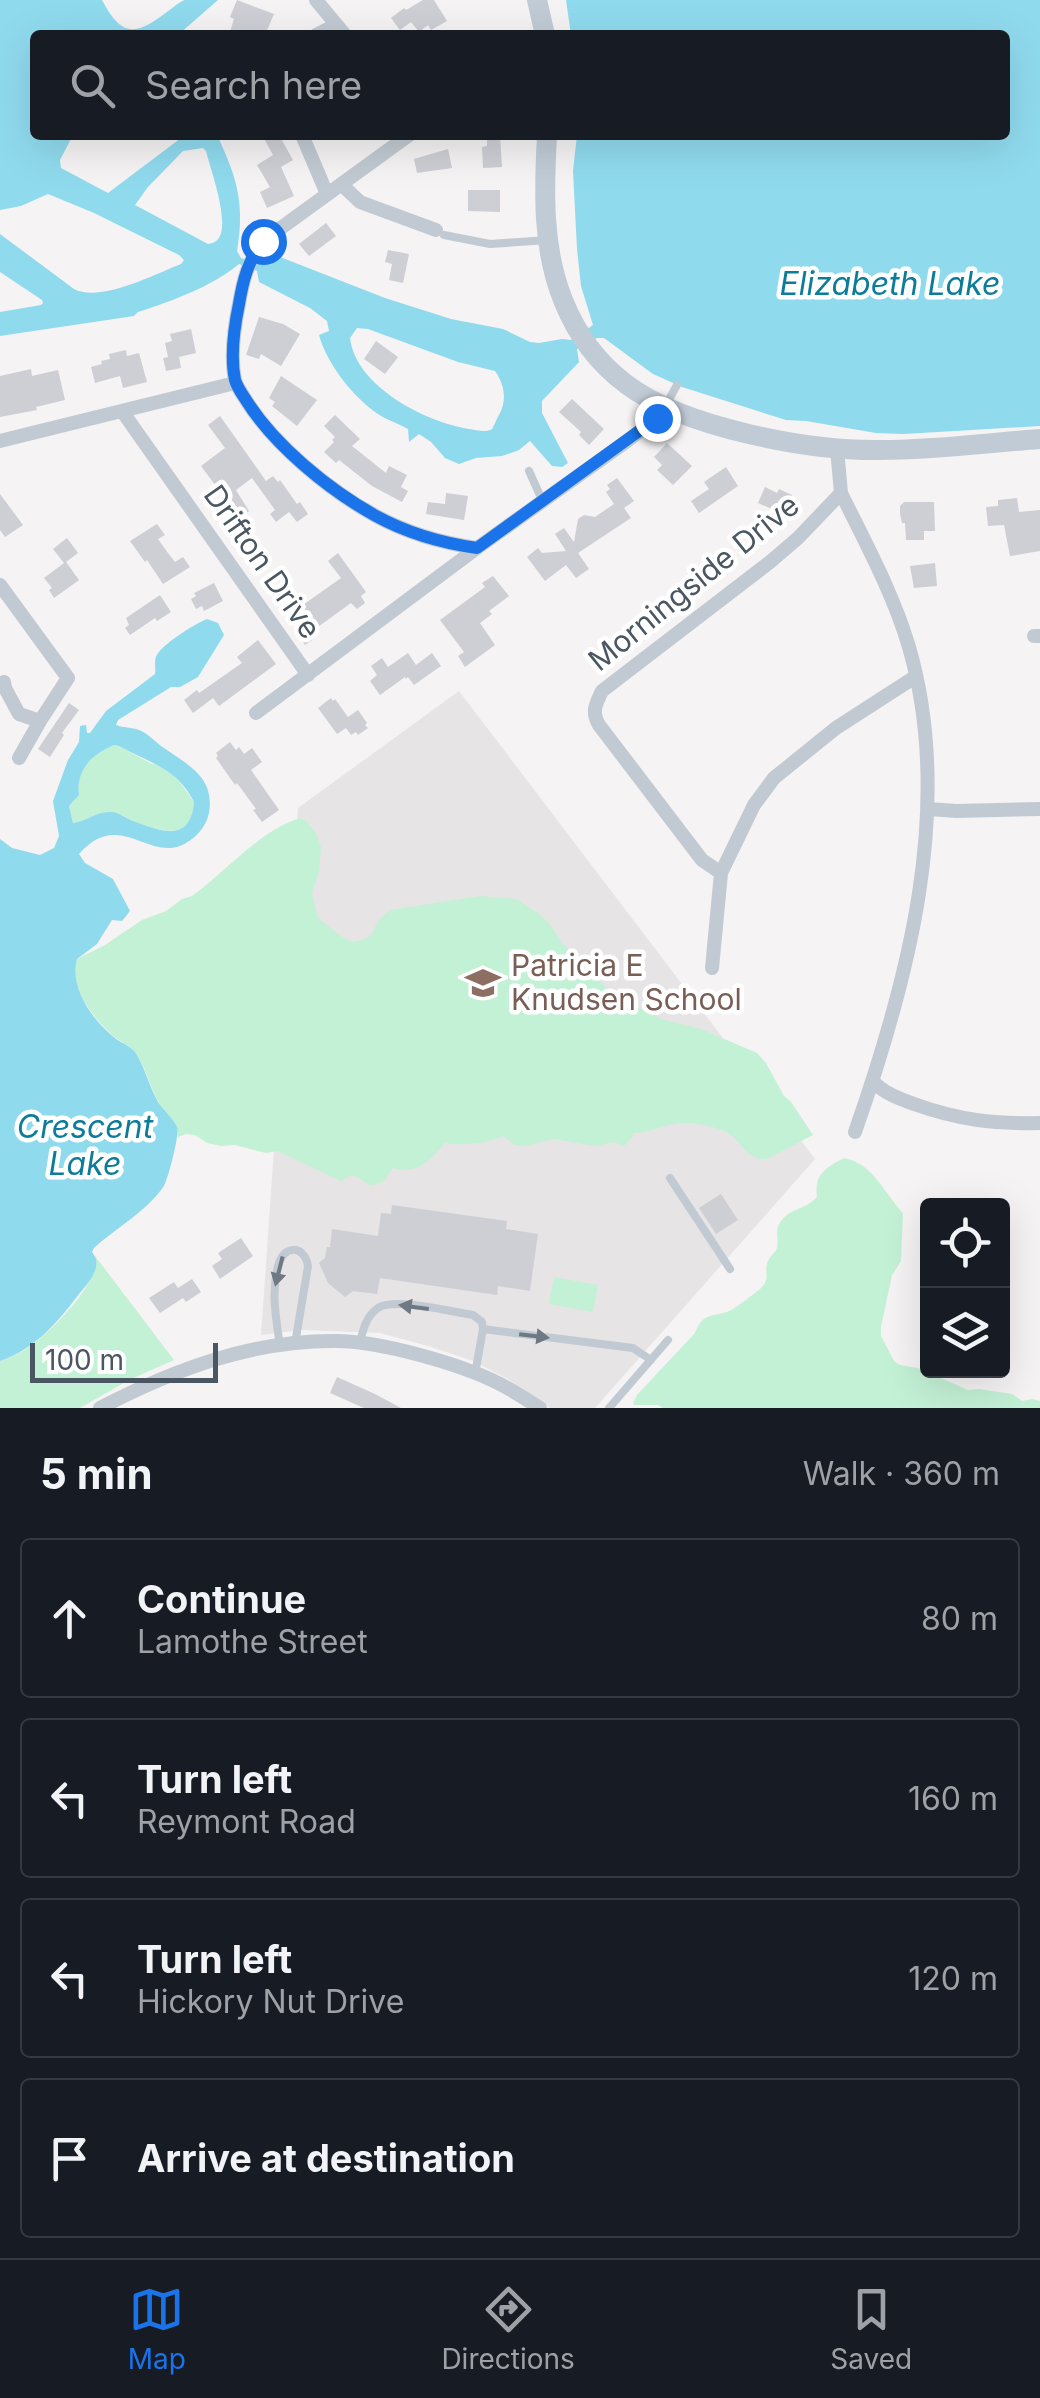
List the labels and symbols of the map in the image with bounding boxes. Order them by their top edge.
route start [241,219,287,265]
water label: Elizabeth Lake [779,264,1001,303]
route end [635,396,681,442]
street label: Drifton Drive [197,478,329,645]
street label: Morningside Drive [581,486,806,678]
place label: Patricia E Knudsen School [511,947,742,1017]
school or university icon: Patricia E Knudsen School [464,964,502,1002]
water label: Crescent Lake [17,1107,154,1183]
one-way arrow [271,1256,286,1287]
one-way arrow [398,1298,429,1314]
one-way arrow [519,1328,551,1344]
scale bar [30,1338,218,1382]

